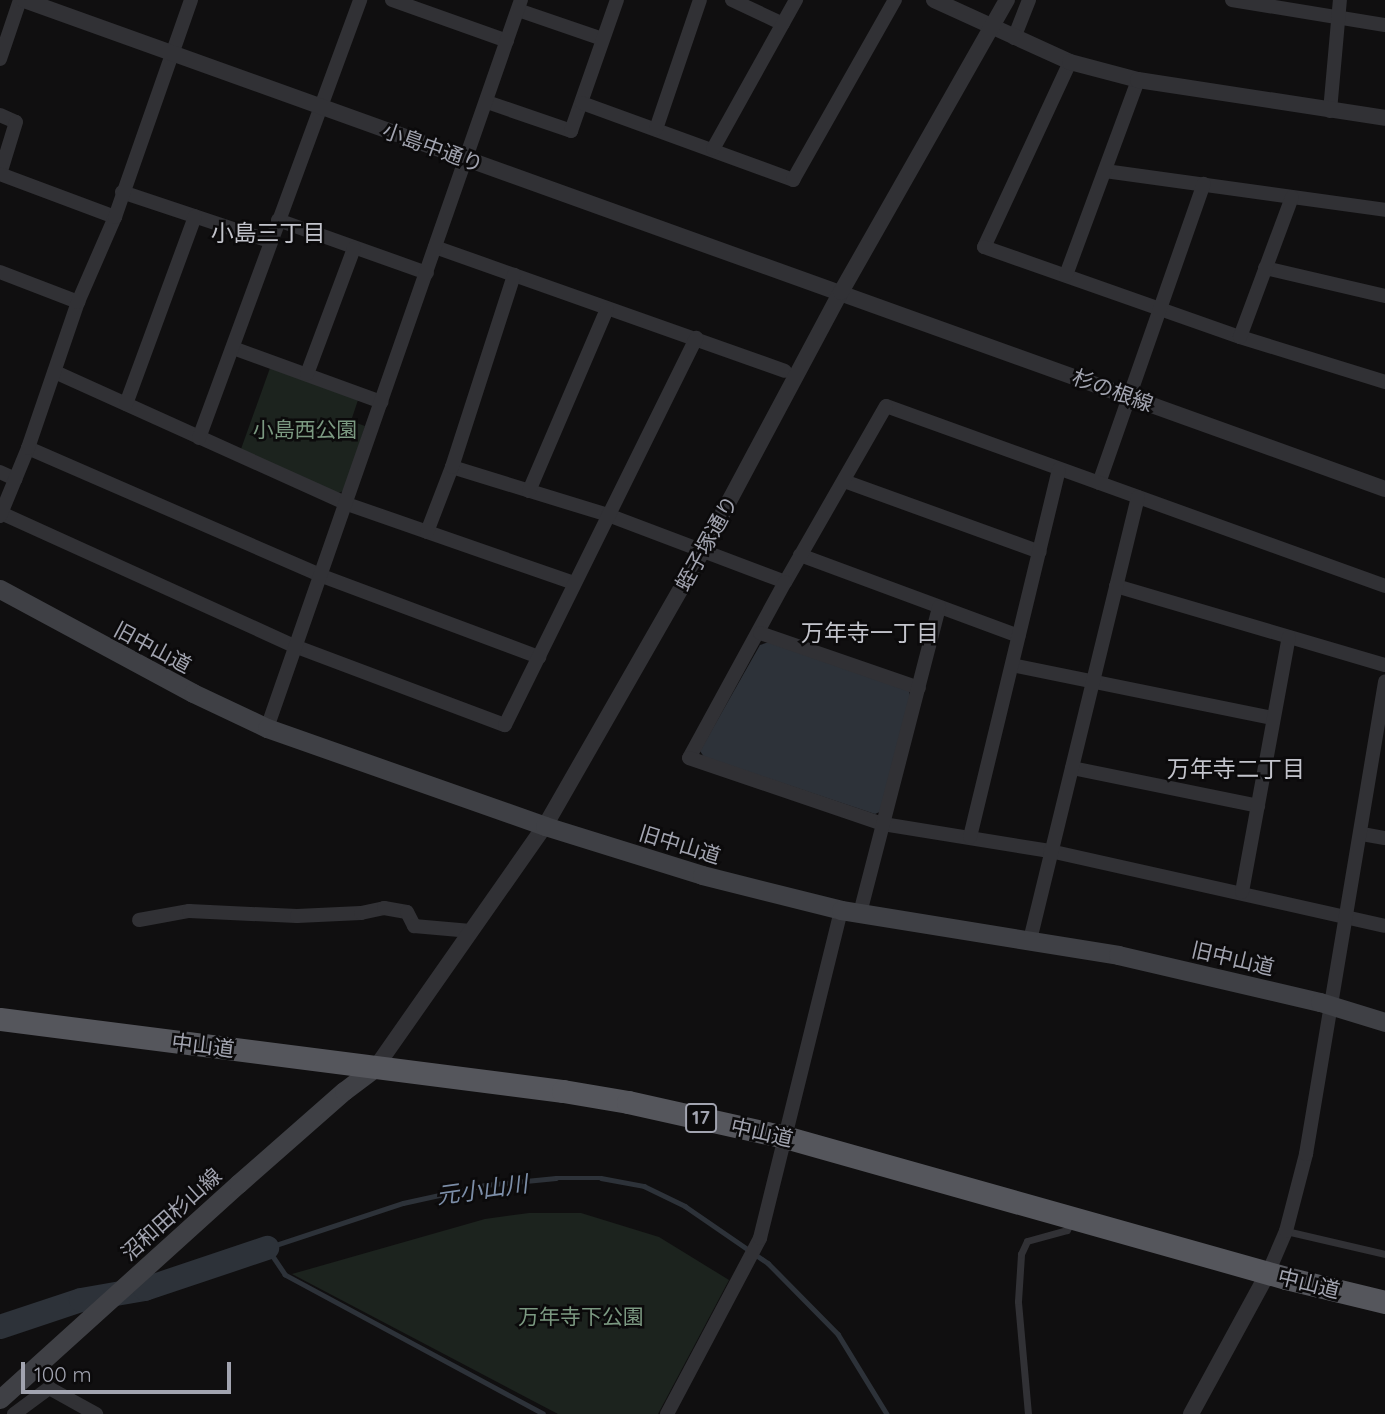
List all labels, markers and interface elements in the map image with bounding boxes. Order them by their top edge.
street label: 小島中通り [379,117,487,177]
district label: 小島三丁目 [211,219,325,247]
street label: 杉の根線 [1069,364,1157,416]
park label: 小島西公園 [253,416,357,442]
street label: 蛭子塚通り [670,491,742,595]
street label: 旧中山道 [110,616,196,678]
district label: 万年寺一丁目 [801,619,939,647]
district label: 万年寺二丁目 [1167,755,1305,783]
street label: 旧中山道 [636,820,724,868]
street label: 旧中山道 [1189,936,1277,980]
street label: 中山道 [170,1029,236,1061]
road number: 17 [684,1102,718,1134]
street label: 中山道 [728,1113,796,1151]
street label: 沼和田杉山線 [116,1162,226,1266]
water label: 元小山川 [435,1170,529,1210]
street label: 中山道 [1275,1263,1343,1303]
park label: 万年寺下公園 [518,1303,644,1329]
scale bar [24,1348,234,1392]
text: 100 m [34,1361,92,1387]

